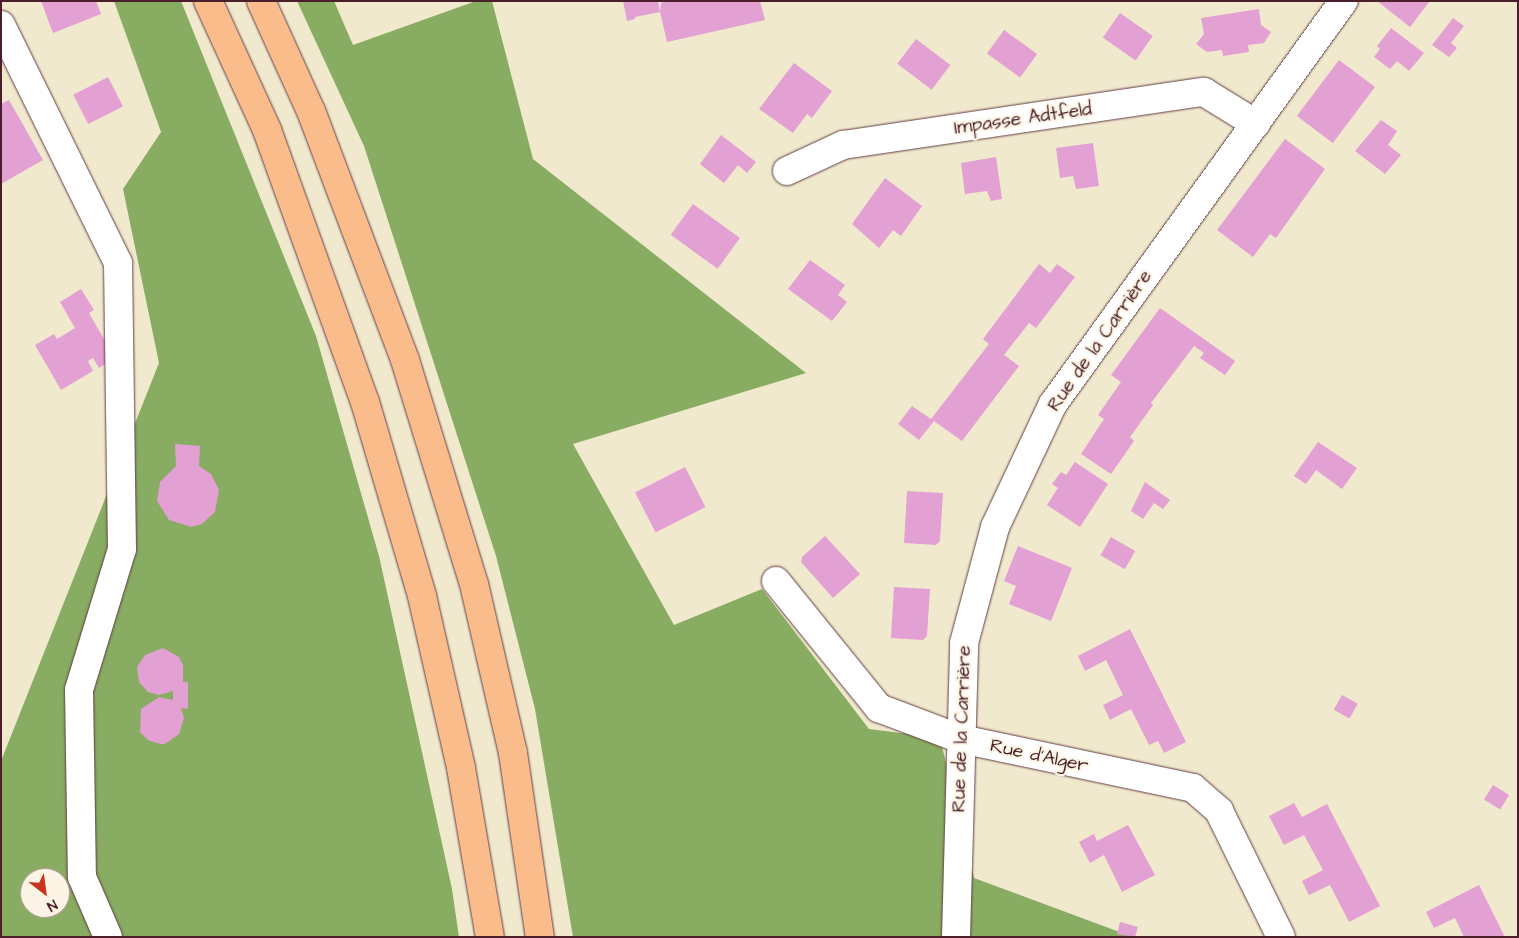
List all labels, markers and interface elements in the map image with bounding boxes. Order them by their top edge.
street label: Impasse Adtfeld [953,98,1093,140]
street label: Rue de la Carrière [1043,266,1157,416]
street label: Rue de la Carrière [948,645,976,813]
street label: Rue d'Alger [988,734,1090,778]
north arrow [20,868,70,918]
text: N [43,894,61,916]

